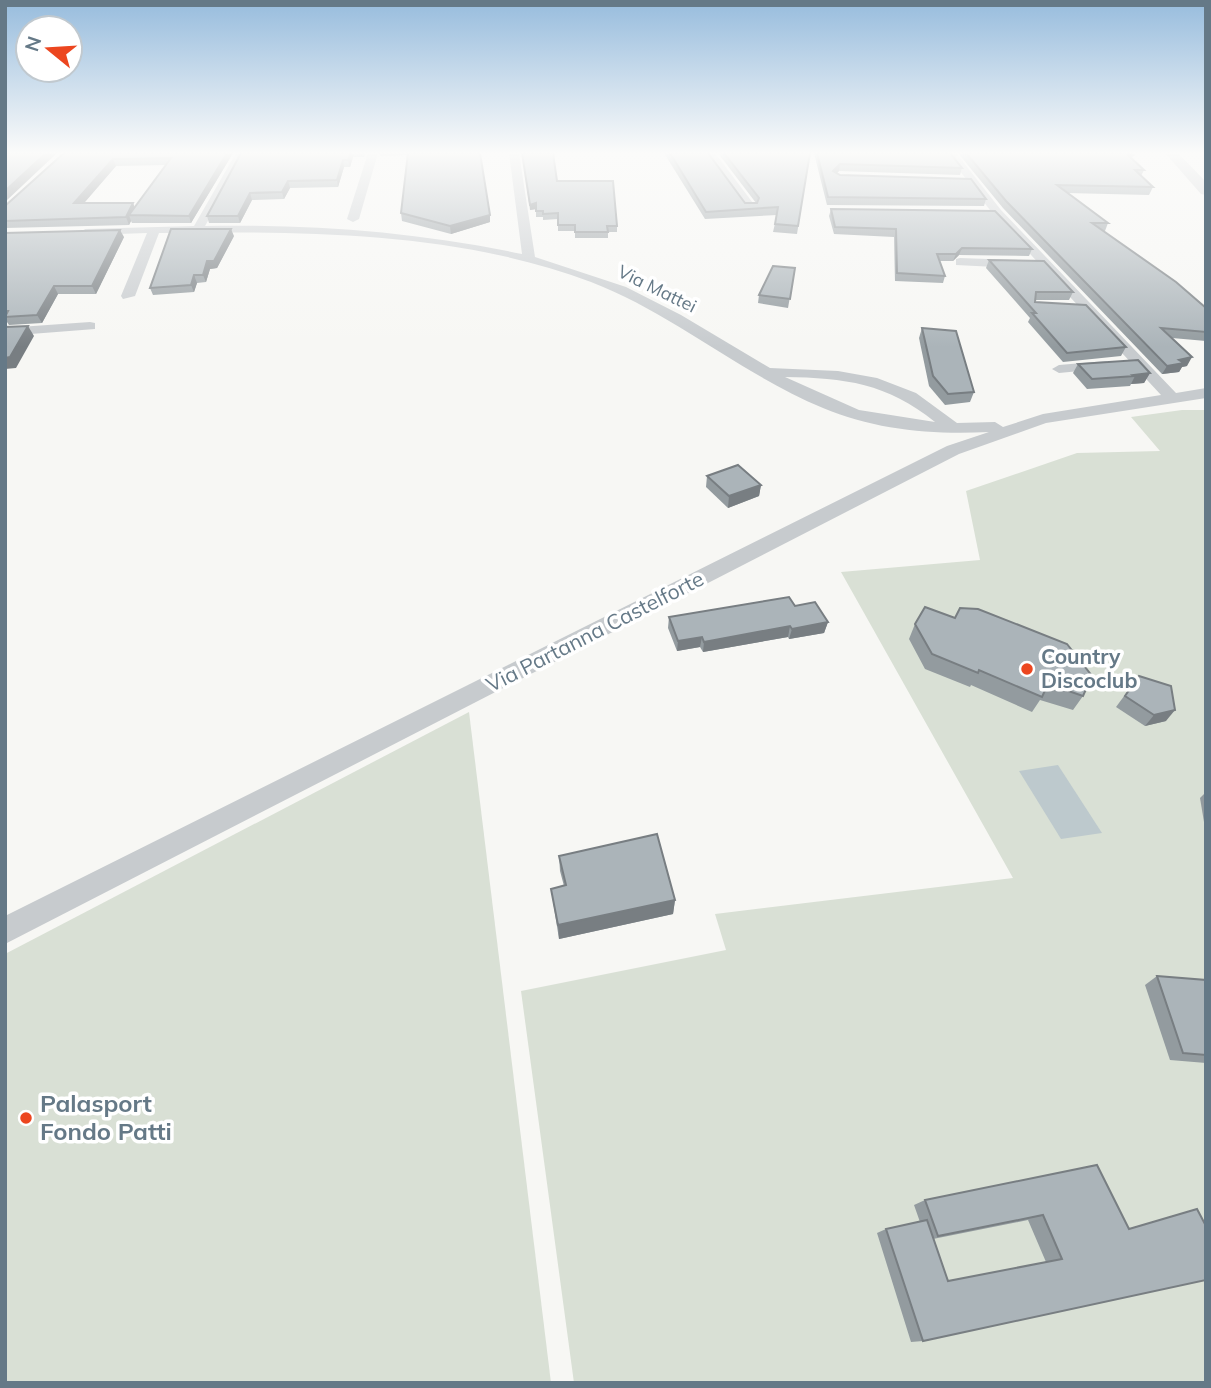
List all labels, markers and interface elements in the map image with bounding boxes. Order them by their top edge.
north arrow [14,14,84,84]
text: N [19,33,46,54]
street label: Via Mattei [614,260,700,318]
street label: Via Partanna Castelforte [481,565,708,697]
place label: Country Discoclub [1041,643,1137,693]
marker: Country Discoclub [1019,661,1035,677]
place label: Palasport Fondo Patti [40,1088,172,1146]
marker: Palasport Fondo Patti [18,1110,34,1126]

